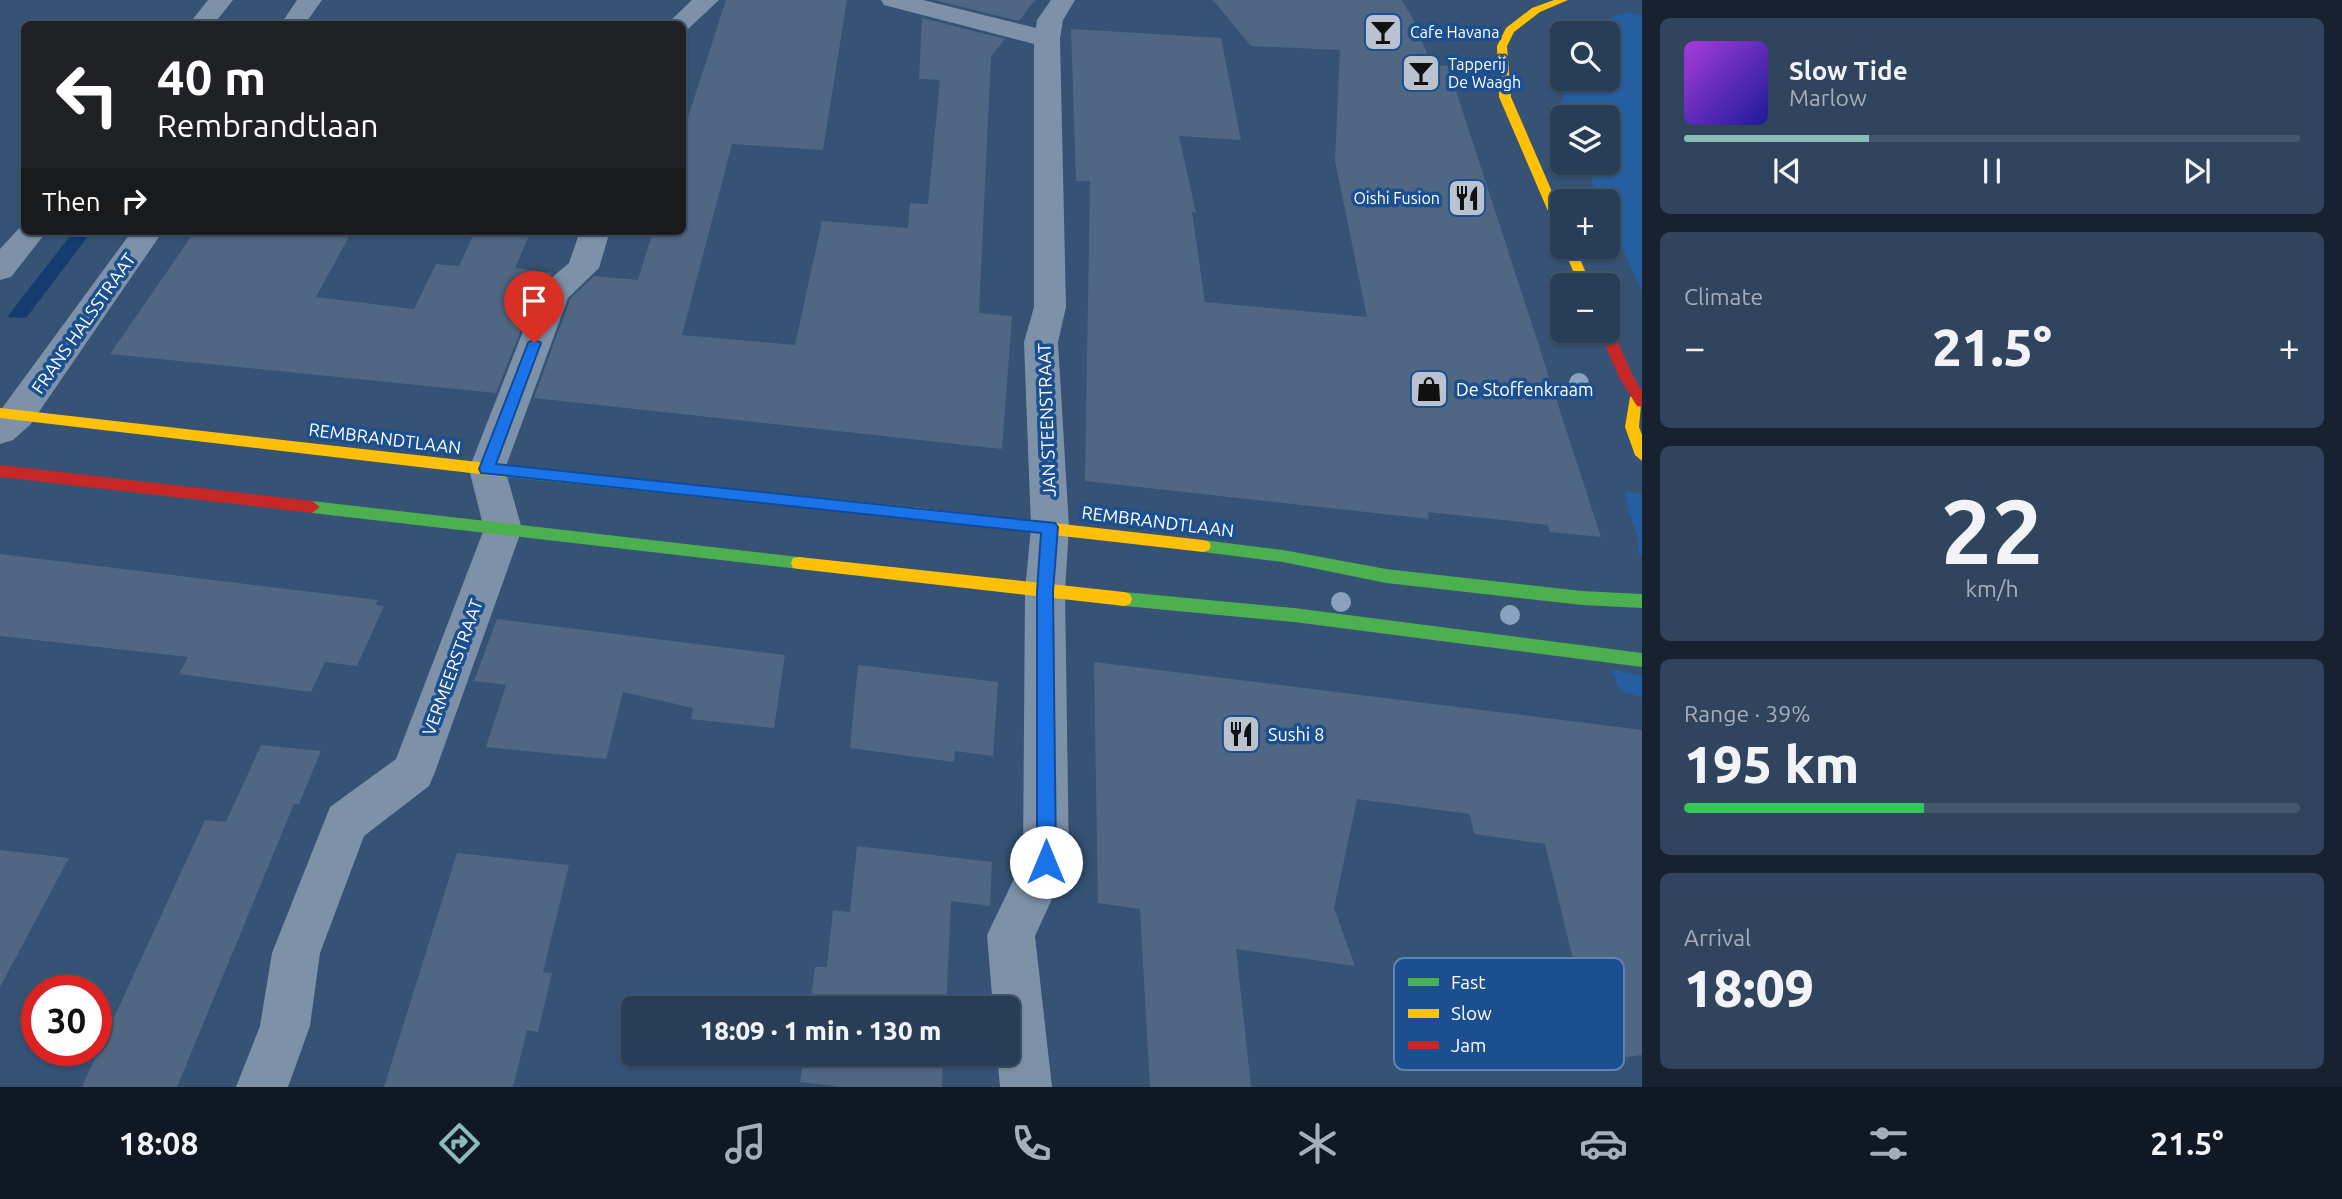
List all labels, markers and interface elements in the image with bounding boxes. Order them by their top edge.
bar icon: Cafe Havana [1362,11,1404,53]
map controls [1550,21,1620,343]
button: search [1550,21,1620,91]
place label: Cafe Havana [1410,23,1499,41]
icon: left [42,49,133,140]
text: 40 m [157,49,266,104]
bar icon: Tapperij De Waagh [1400,52,1442,94]
place label: Tapperij De Waagh [1448,55,1521,91]
text: Slow Tide [1789,56,1908,85]
text: Marlow [1789,85,1867,110]
button: layers [1550,105,1620,175]
text: Rembrandtlaan [157,107,379,143]
icon: previous [1768,152,1806,190]
icon: pause [1973,152,2011,190]
icon: next [2178,152,2216,190]
restaurant icon: Oishi Fusion [1446,177,1488,219]
icon: right [115,182,153,220]
text: Then [42,187,101,216]
place label: Oishi Fusion [1353,189,1440,207]
button: + [1550,189,1620,259]
street label: FRANS HALSSTRAAT [27,249,139,397]
pin [504,271,564,343]
button: − [1550,273,1620,343]
icon: arrive [515,282,553,320]
text: Climate [1684,284,1763,309]
text: 21.5° [1932,318,2052,376]
text: − [1684,326,1705,368]
text: + [2279,326,2300,368]
street label: JAN STEENSTRAAT [1033,343,1059,497]
shop icon: De Stoffenkraam [1408,368,1450,410]
place label: De Stoffenkraam [1456,379,1594,399]
street label: REMBRANDTLAAN [308,419,462,457]
text: 22 [1941,479,2043,581]
street label: REMBRANDTLAAN [1081,502,1235,540]
text: km/h [1965,576,2019,601]
street label: VERMEERSTRAAT [418,596,486,738]
text: Range · 39% [1684,701,1811,726]
restaurant icon: Sushi 8 [1220,713,1262,755]
place label: Sushi 8 [1268,724,1324,744]
text: 195 km [1684,735,1859,793]
position arrow [1009,825,1083,899]
text: Arrival [1684,925,1751,950]
legend [1394,958,1624,1070]
text: 18:09 [1684,959,1814,1017]
text: Fast [1451,971,1486,993]
speed limit sign: 30 [21,975,112,1066]
text: Slow [1451,1002,1492,1024]
text: 18:09 · 1 min · 130 m [700,1016,941,1045]
text: Jam [1451,1034,1487,1056]
icon: directions [435,1119,484,1168]
icon: music [721,1119,770,1168]
icon: phone [1007,1119,1056,1168]
icon: climate [1293,1119,1342,1168]
icon: car [1579,1119,1628,1168]
icon: filters [1864,1119,1913,1168]
text: 18:08 [118,1125,198,1161]
text: 21.5° [2150,1125,2223,1161]

